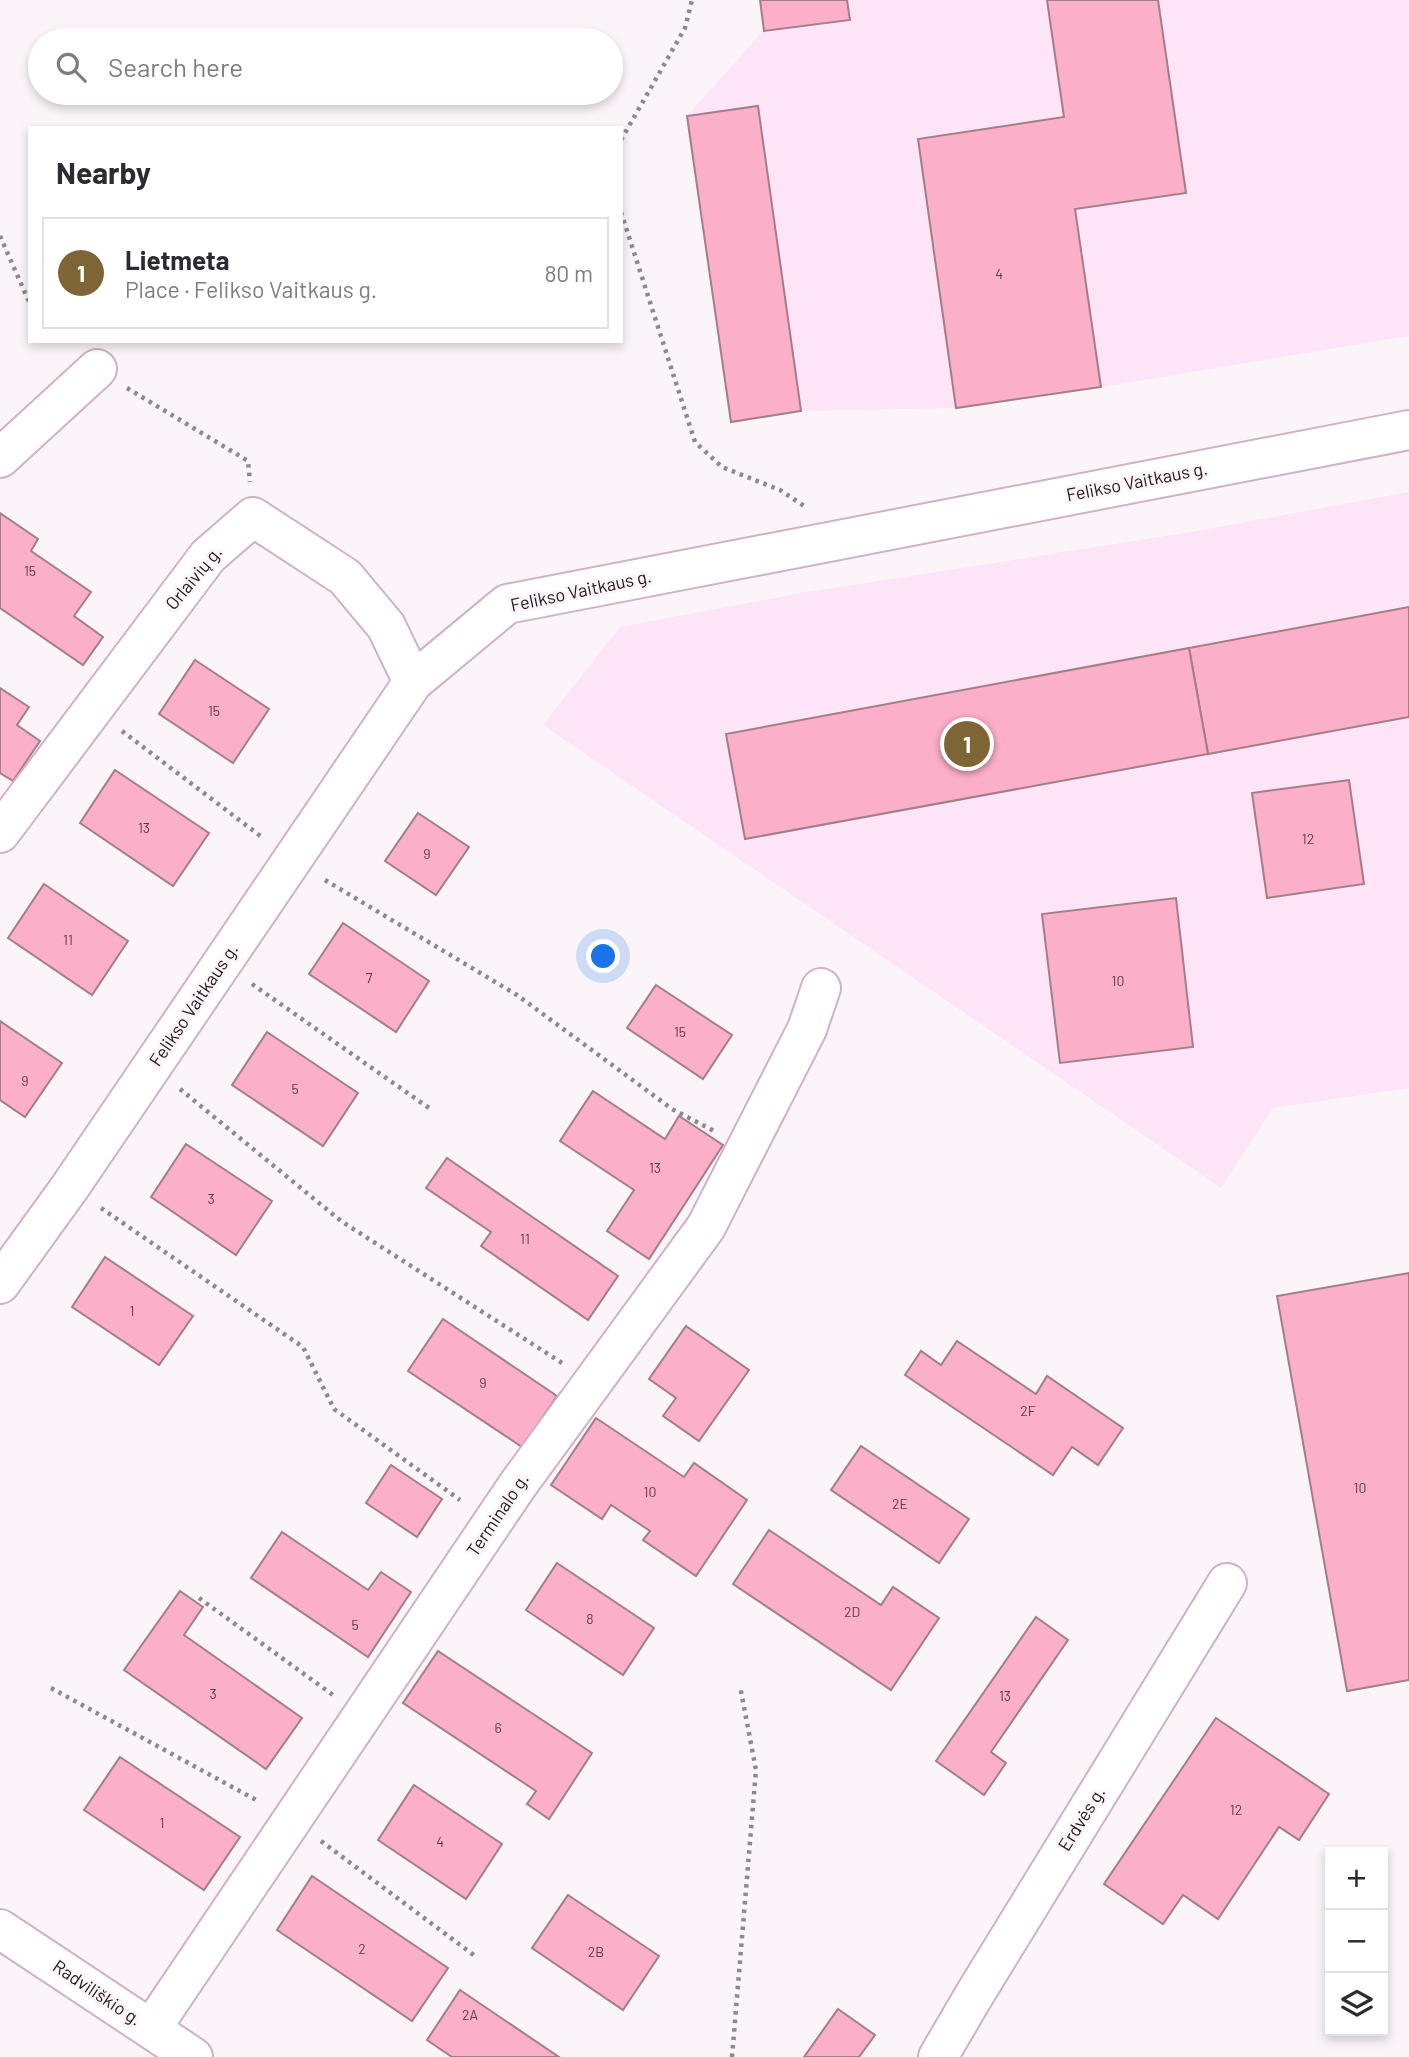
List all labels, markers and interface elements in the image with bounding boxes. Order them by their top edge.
search box [28,28,623,105]
icon: search [52,48,90,86]
text: Search here [108,51,243,82]
text: Nearby [56,154,151,190]
text: Lietmeta [125,244,229,275]
text: 1 [77,259,85,287]
text: 80 m [544,259,593,287]
house number: 4 [995,265,1003,282]
text: Place · Felikso Vaitkaus g. [125,275,377,303]
street label: Felikso Vaitkaus g. [1064,457,1209,506]
street label: Orlaivių g. [160,541,226,614]
house number: 15 [24,562,36,579]
street label: Felikso Vaitkaus g. [508,564,653,616]
house number: 15 [208,702,220,719]
pin: 1 [944,718,990,770]
house number: 13 [138,819,150,836]
house number: 12 [1302,830,1314,847]
house number: 9 [423,845,431,862]
house number: 11 [63,931,73,948]
street label: Felikso Vaitkaus g. [144,939,242,1070]
your location [586,939,620,973]
house number: 7 [366,969,373,986]
house number: 10 [1112,972,1124,989]
house number: 15 [674,1023,686,1040]
house number: 9 [21,1072,29,1089]
house number: 5 [291,1080,299,1097]
house number: 13 [649,1159,661,1176]
house number: 3 [207,1190,215,1207]
house number: 11 [520,1230,530,1247]
house number: 1 [130,1302,134,1319]
house number: 9 [479,1374,487,1391]
house number: 2F [1020,1402,1036,1419]
street label: Terminalo g. [461,1469,533,1560]
house number: 10 [1354,1479,1366,1496]
house number: 10 [644,1483,656,1500]
house number: 2E [892,1495,908,1512]
house number: 2D [844,1603,860,1620]
house number: 8 [586,1610,594,1627]
house number: 5 [351,1616,359,1633]
house number: 3 [209,1685,217,1702]
house number: 13 [999,1687,1011,1704]
house number: 6 [494,1719,502,1736]
street label: Erdvės g. [1053,1782,1109,1855]
house number: 12 [1230,1801,1242,1818]
house number: 1 [160,1814,164,1831]
house number: 4 [436,1833,444,1850]
map controls [1325,1847,1388,2036]
button: + [1325,1847,1388,1910]
button: − [1325,1910,1388,1973]
house number: 2 [358,1940,366,1957]
house number: 2B [588,1943,604,1960]
street label: Radviliškio g. [49,1954,146,2030]
button: layers [1325,1973,1388,2036]
house number: 2A [462,2006,478,2023]

